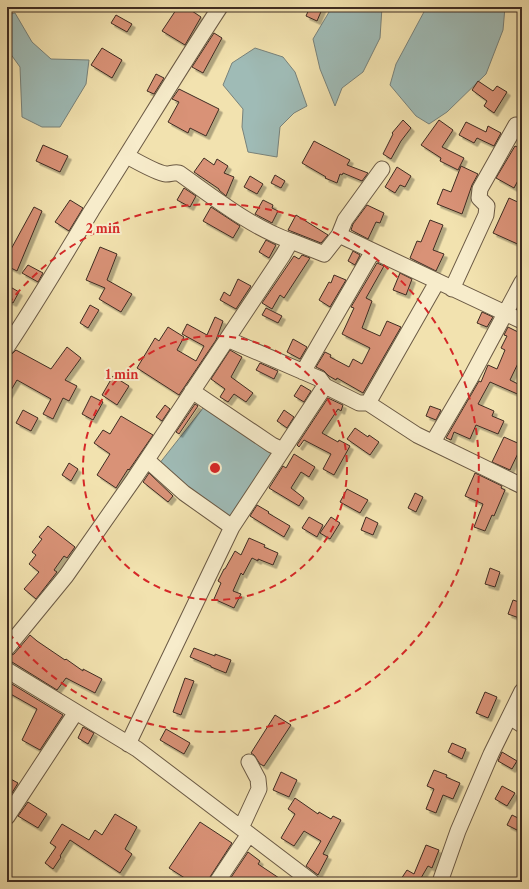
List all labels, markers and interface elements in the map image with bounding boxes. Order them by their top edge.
text: 2 min [86,221,121,236]
text: 1 min [106,367,139,382]
centre of rings [208,461,222,475]

